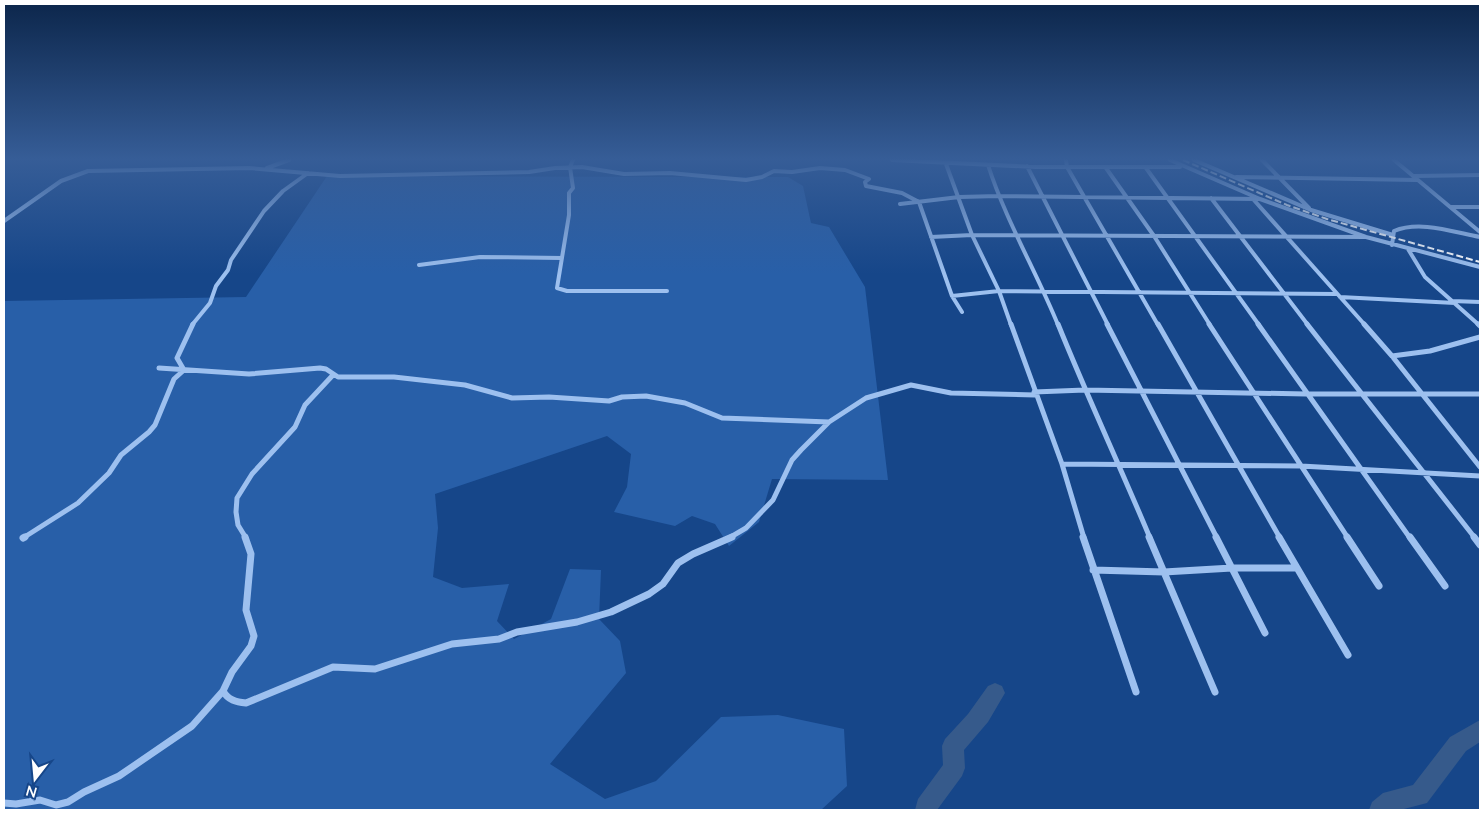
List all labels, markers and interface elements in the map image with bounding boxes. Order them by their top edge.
north arrow [10,754,60,804]
text: N [24,782,39,802]

